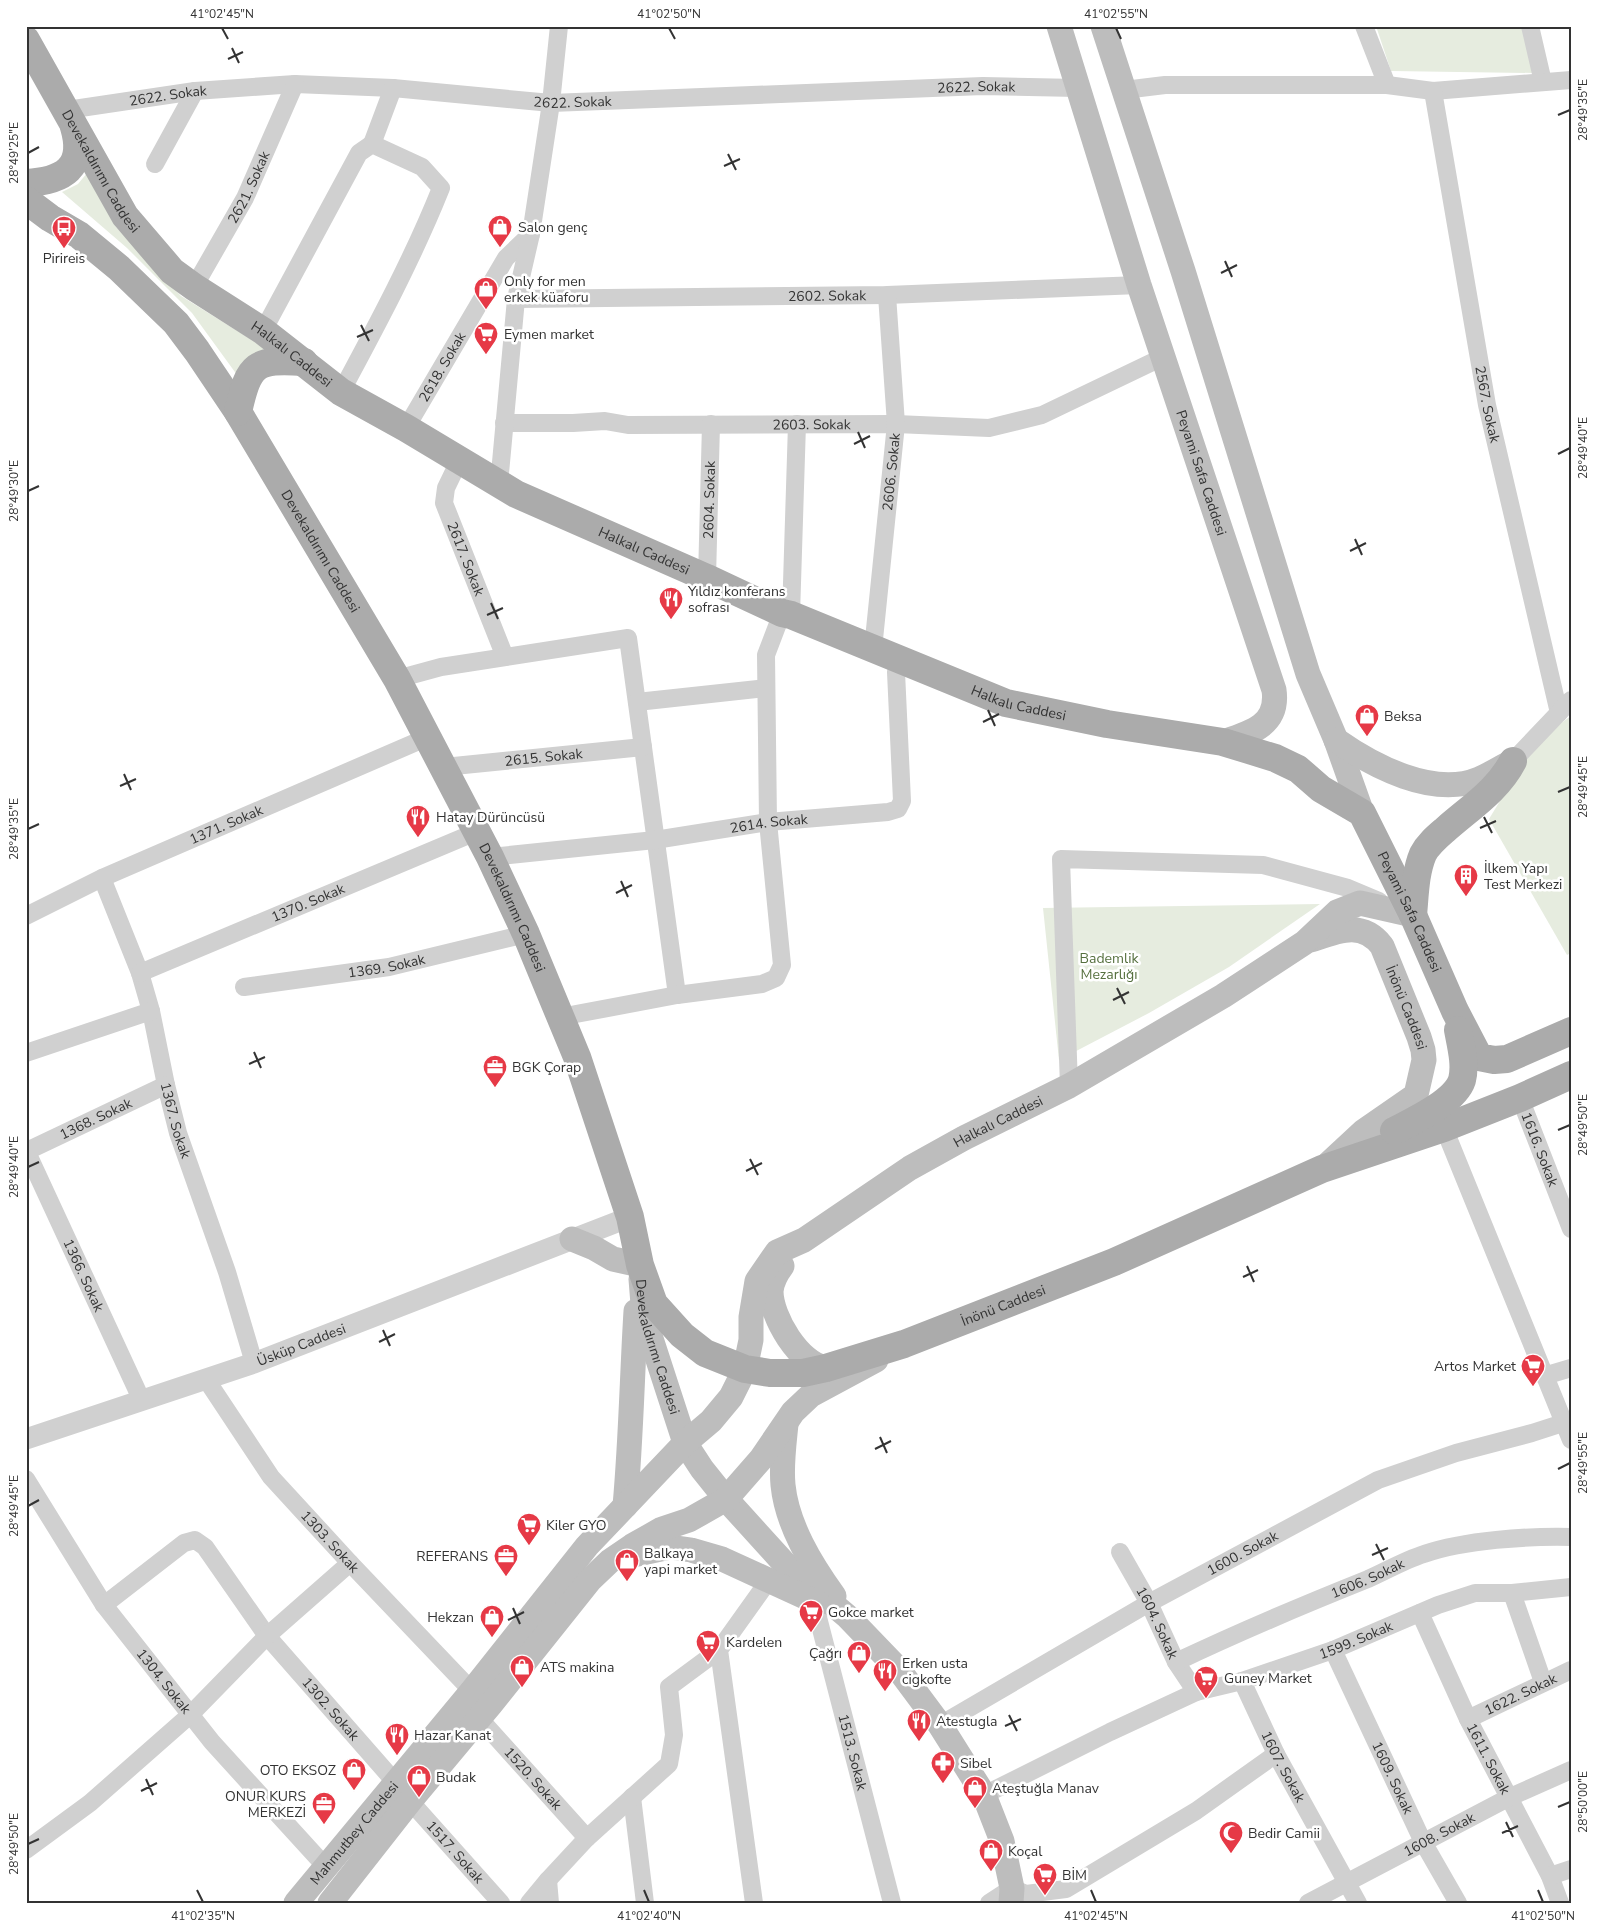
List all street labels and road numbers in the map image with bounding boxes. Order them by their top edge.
street label: 2622. Sokak [937,77,1017,98]
street label: 2622. Sokak [128,81,208,111]
street label: 2622. Sokak [533,92,613,113]
street label: Devekaldırımı Caddesi [57,106,144,237]
street label: 2621. Sokak [223,147,275,227]
street label: 2602. Sokak [788,286,867,306]
street label: Halkalı Caddesi [247,317,336,392]
street label: 2618. Sokak [414,328,471,406]
street label: 2567. Sokak [1470,364,1505,446]
street label: Peyami Safa Caddesi [1171,408,1231,538]
street label: 2603. Sokak [772,415,852,434]
street label: 2606. Sokak [878,431,905,512]
street label: 2604. Sokak [699,460,720,539]
street label: Devekaldırımı Caddesi [276,486,364,616]
street label: 2617. Sokak [442,519,489,600]
street label: Halkalı Caddesi [595,522,693,579]
street label: Halkalı Caddesi [968,681,1068,725]
street label: 2615. Sokak [504,744,584,771]
street label: 1371. Sokak [186,800,267,849]
street label: 2614. Sokak [729,810,810,838]
street label: Devekaldırımı Caddesi [474,840,550,975]
street label: Peyami Safa Caddesi [1373,848,1446,975]
street label: 1370. Sokak [268,879,349,927]
street label: 1369. Sokak [347,949,428,983]
street label: İnönü Caddesi [1381,963,1431,1052]
street label: 1367. Sokak [156,1080,196,1162]
street label: Halkalı Caddesi [950,1091,1046,1152]
street label: 1368. Sokak [56,1093,136,1144]
street label: 1616. Sokak [1516,1110,1563,1190]
street label: 1366. Sokak [58,1236,109,1316]
street label: Devekaldırımı Caddesi [631,1278,684,1417]
street label: İnönü Caddesi [958,1281,1048,1331]
street label: Üsküp Caddesi [254,1319,349,1371]
street label: 1303. Sokak [296,1506,364,1578]
street label: 1600. Sokak [1204,1526,1282,1580]
street label: 1606. Sokak [1328,1554,1408,1603]
street label: 1604. Sokak [1132,1583,1183,1663]
street label: 1599. Sokak [1317,1616,1397,1664]
street label: 1304. Sokak [132,1645,196,1719]
street label: 1622. Sokak [1481,1669,1561,1720]
street label: 1302. Sokak [297,1673,364,1745]
street label: 1513. Sokak [833,1712,872,1793]
street label: 1611. Sokak [1462,1720,1515,1799]
street label: 1607. Sokak [1257,1728,1310,1807]
street label: 1609. Sokak [1367,1738,1418,1818]
street label: 1520. Sokak [500,1743,567,1815]
street label: Mahmutbey Caddesi [306,1778,403,1889]
street label: 1608. Sokak [1400,1808,1479,1861]
street label: 1517. Sokak [422,1817,489,1888]

